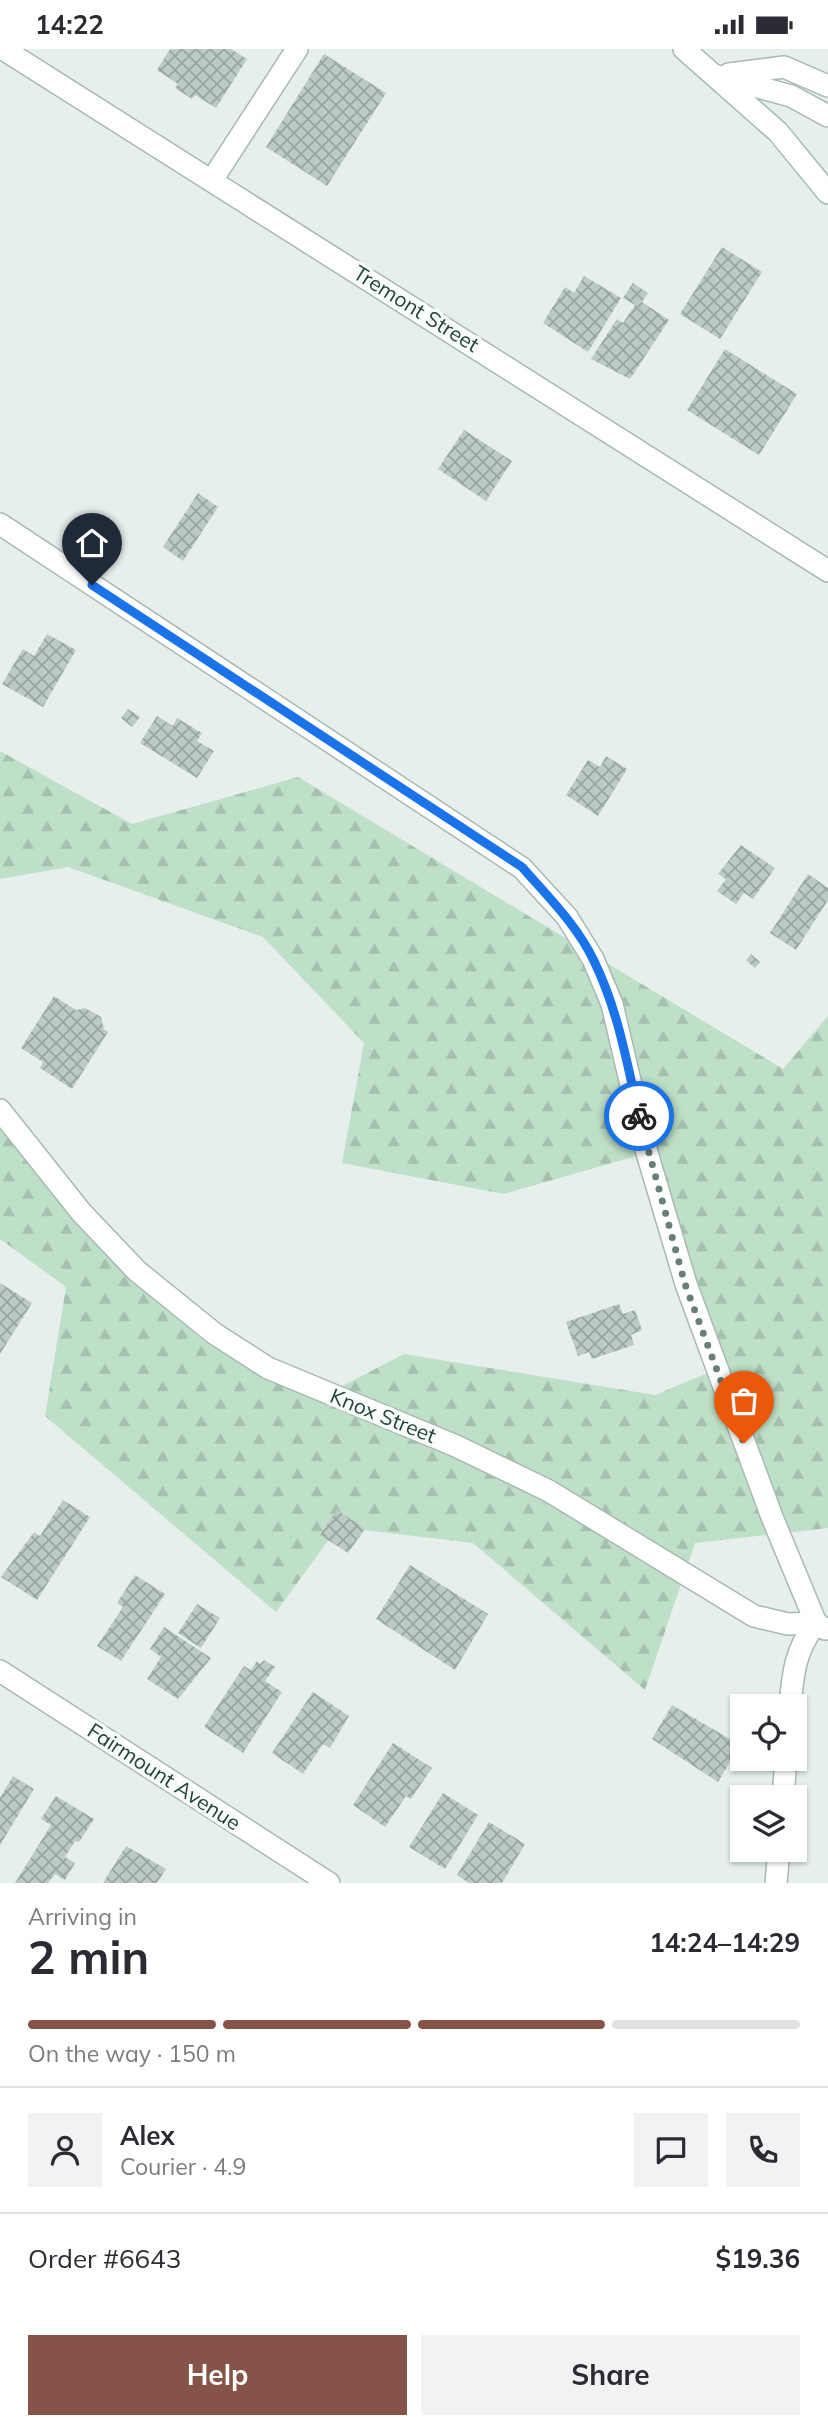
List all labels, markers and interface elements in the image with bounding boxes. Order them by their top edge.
text: 14:22 [35,8,104,41]
street label: Tremont Street [349,259,484,357]
pin [62,513,122,585]
icon: home [73,524,111,562]
courier [604,1081,674,1151]
icon: bike [620,1097,658,1135]
pin [714,1371,774,1443]
street label: Knox Street [327,1382,440,1448]
icon: bag [725,1382,763,1420]
map controls [730,1694,807,1862]
button: locate [730,1694,807,1771]
street label: Fairmount Avenue [83,1717,246,1835]
button: layers [730,1785,807,1862]
text: Arriving in [28,1902,137,1931]
text: 14:24–14:29 [649,1926,800,1959]
text: 2 min [28,1928,149,1986]
text: On the way · 150 m [28,2039,236,2068]
button: person [28,2113,102,2187]
button: chat [634,2113,708,2187]
button: phone [726,2113,800,2187]
text: Alex [120,2119,175,2152]
text: Courier · 4.9 [120,2152,246,2181]
text: Order #6643 [28,2242,181,2275]
text: $19.36 [716,2242,800,2275]
button: Help [28,2335,407,2415]
button: Share [421,2335,800,2415]

